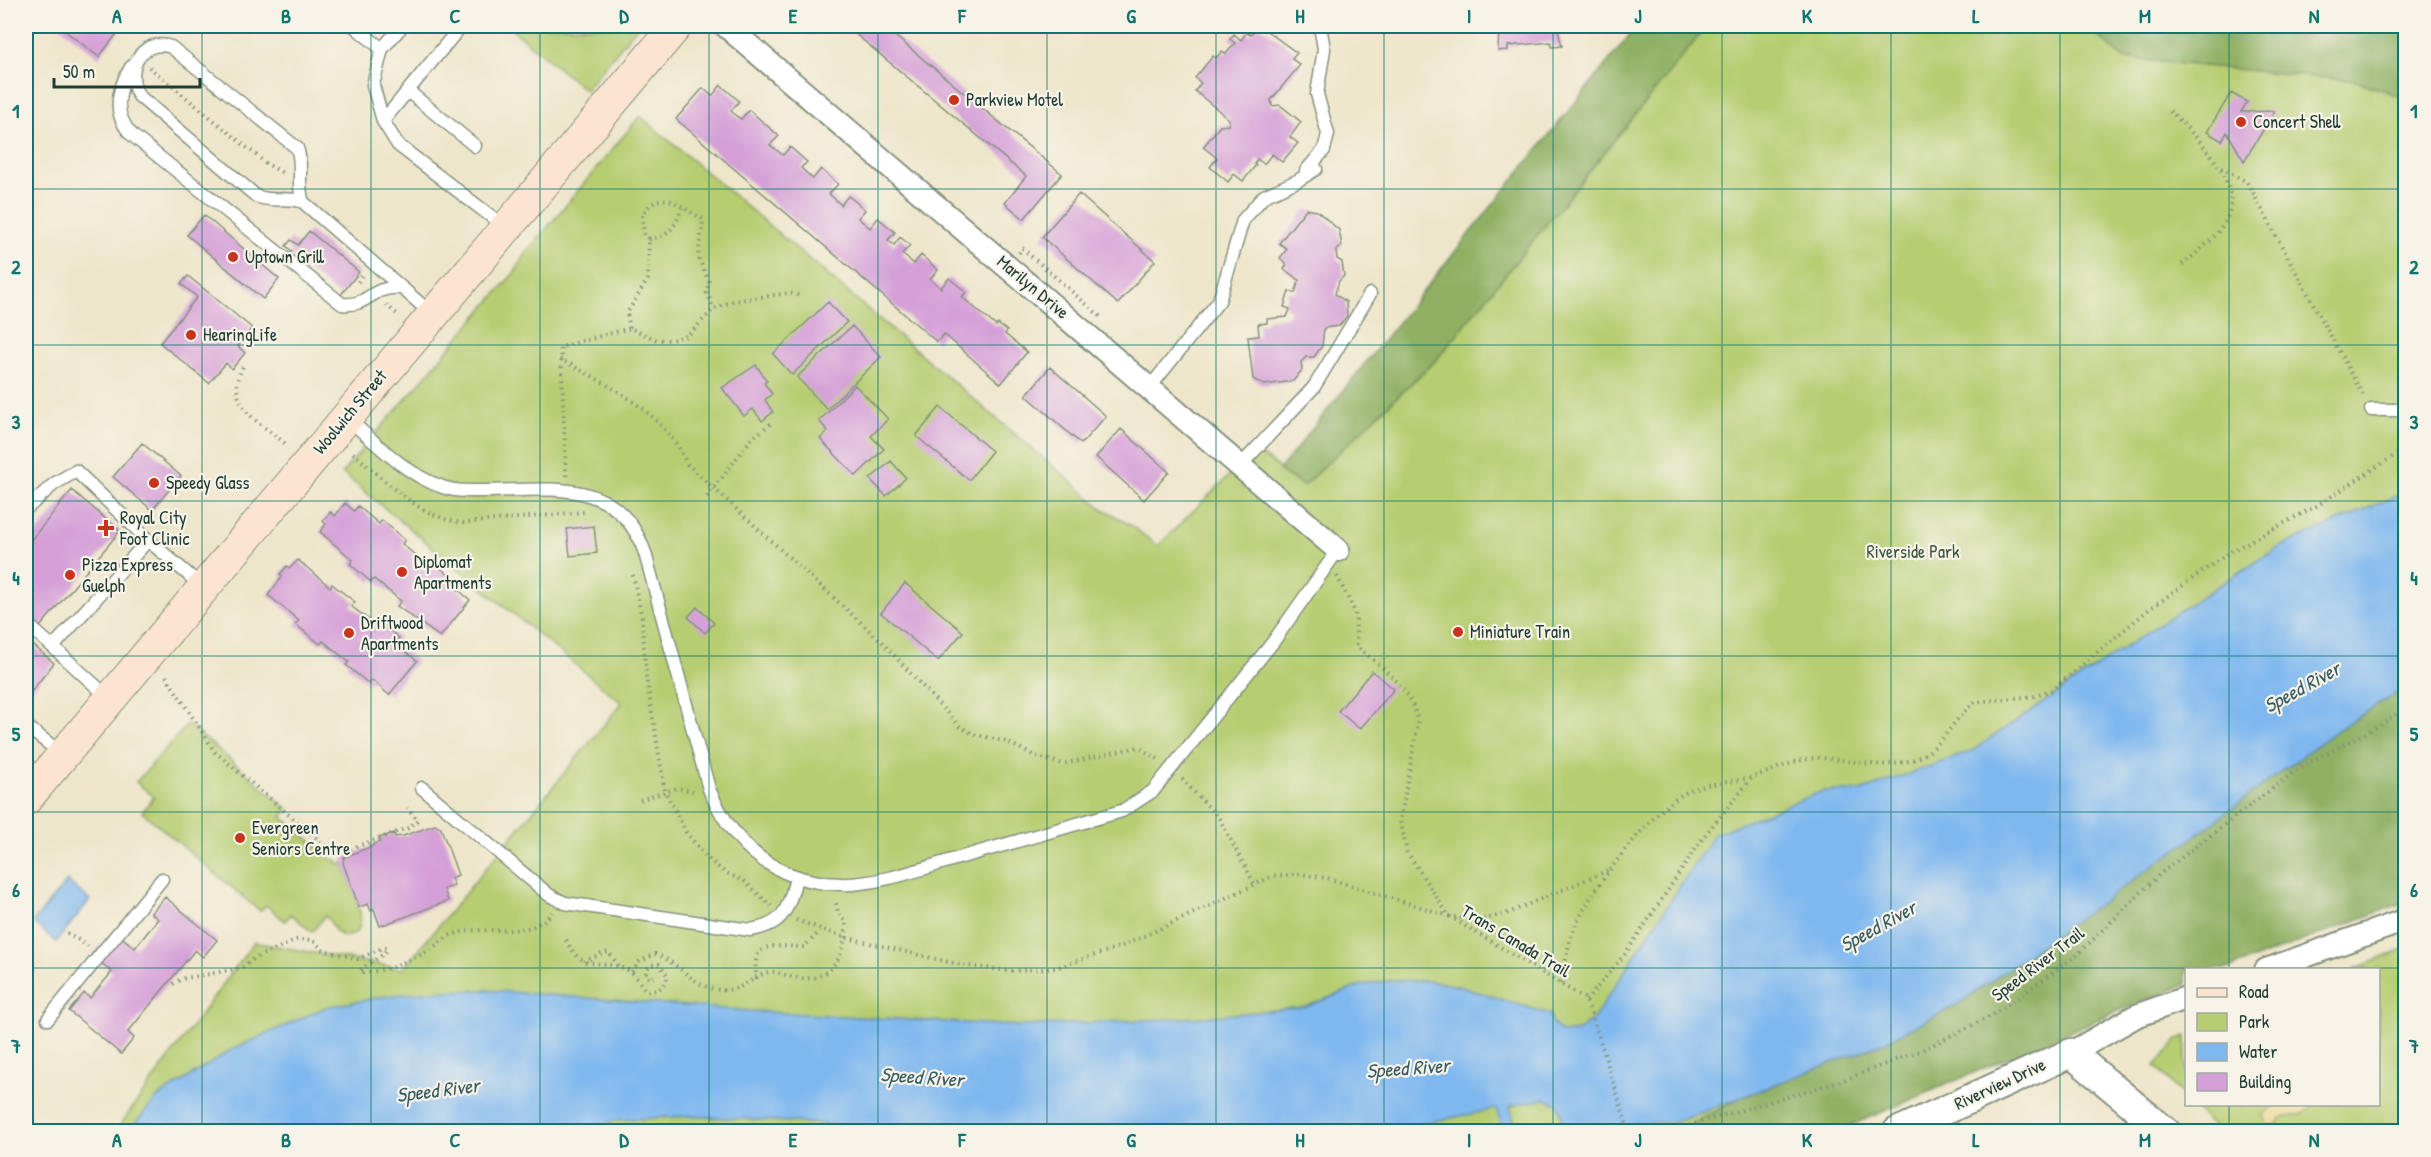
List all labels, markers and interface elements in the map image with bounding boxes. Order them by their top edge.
text: A [112,2,122,29]
text: B [281,2,291,29]
text: C [450,2,461,29]
text: D [619,2,629,29]
text: E [789,2,798,29]
text: F [957,2,967,29]
text: G [1126,2,1136,29]
text: H [1295,2,1305,29]
text: I [1467,2,1471,29]
text: J [1634,2,1642,29]
text: K [1802,2,1813,29]
text: L [1972,2,1980,29]
text: M [2139,2,2151,29]
text: N [2309,2,2320,29]
scale bar [54,51,200,89]
text: 50 m [63,59,95,84]
place label: Parkview Motel [966,87,1063,112]
marker: Parkview Motel [947,93,961,107]
text: 1 [12,97,20,124]
text: 1 [2410,97,2418,124]
place label: Concert Shell [2253,109,2341,134]
marker: Concert Shell [2234,115,2248,129]
place label: Uptown Grill [245,244,324,269]
street label: Marilyn Drive [992,249,1075,324]
marker: Uptown Grill [226,250,240,264]
text: 2 [11,253,21,280]
text: 2 [2409,253,2419,280]
place label: HearingLife [203,322,277,347]
marker: HearingLife [184,328,198,342]
street label: Woolwich Street [307,363,393,459]
text: 3 [12,408,21,435]
text: 3 [2410,408,2419,435]
place label: Speedy Glass [166,470,249,495]
marker: Speedy Glass [147,476,161,490]
place label: Royal City Foot Clinic [119,505,189,551]
marker: Royal City Foot Clinic [97,519,115,537]
park label: Riverside Park [1867,539,1960,564]
place label: Diplomat Apartments [414,549,491,595]
place label: Pizza Express Guelph [82,552,173,598]
text: 4 [12,564,20,591]
text: 4 [2410,564,2418,591]
marker: Diplomat Apartments [395,565,409,579]
marker: Pizza Express Guelph [63,568,77,582]
place label: Driftwood Apartments [361,610,438,656]
place label: Miniature Train [1470,619,1570,644]
marker: Miniature Train [1451,625,1465,639]
marker: Driftwood Apartments [342,626,356,640]
water label: Speed River [2259,653,2347,719]
text: 5 [12,720,21,747]
text: 5 [2410,720,2419,747]
place label: Evergreen Seniors Centre [252,815,350,861]
marker: Evergreen Seniors Centre [233,831,247,845]
text: 6 [12,876,20,903]
text: 6 [2410,876,2418,903]
water label: Speed River [1835,892,1923,958]
street label: Trans Canada Trail [1457,898,1576,983]
street label: Speed River Trail [1986,920,2089,1007]
legend [2185,968,2380,1106]
text: Road [2239,979,2269,1004]
text: Park [2239,1009,2270,1034]
text: 7 [10,1032,21,1059]
text: 7 [2408,1032,2419,1059]
text: Water [2239,1039,2277,1064]
water label: Speed River [1365,1051,1453,1085]
street label: Riverview Drive [1950,1051,2050,1116]
water label: Speed River [879,1060,967,1094]
text: Building [2239,1069,2291,1094]
water label: Speed River [395,1071,483,1109]
text: A [112,1126,122,1153]
text: B [281,1126,291,1153]
text: C [450,1126,461,1153]
text: D [619,1126,629,1153]
text: E [789,1126,798,1153]
text: F [957,1126,967,1153]
text: G [1126,1126,1136,1153]
text: H [1295,1126,1305,1153]
text: I [1467,1126,1471,1153]
text: J [1634,1126,1642,1153]
text: K [1802,1126,1813,1153]
text: L [1972,1126,1980,1153]
text: M [2139,1126,2151,1153]
text: N [2309,1126,2320,1153]

